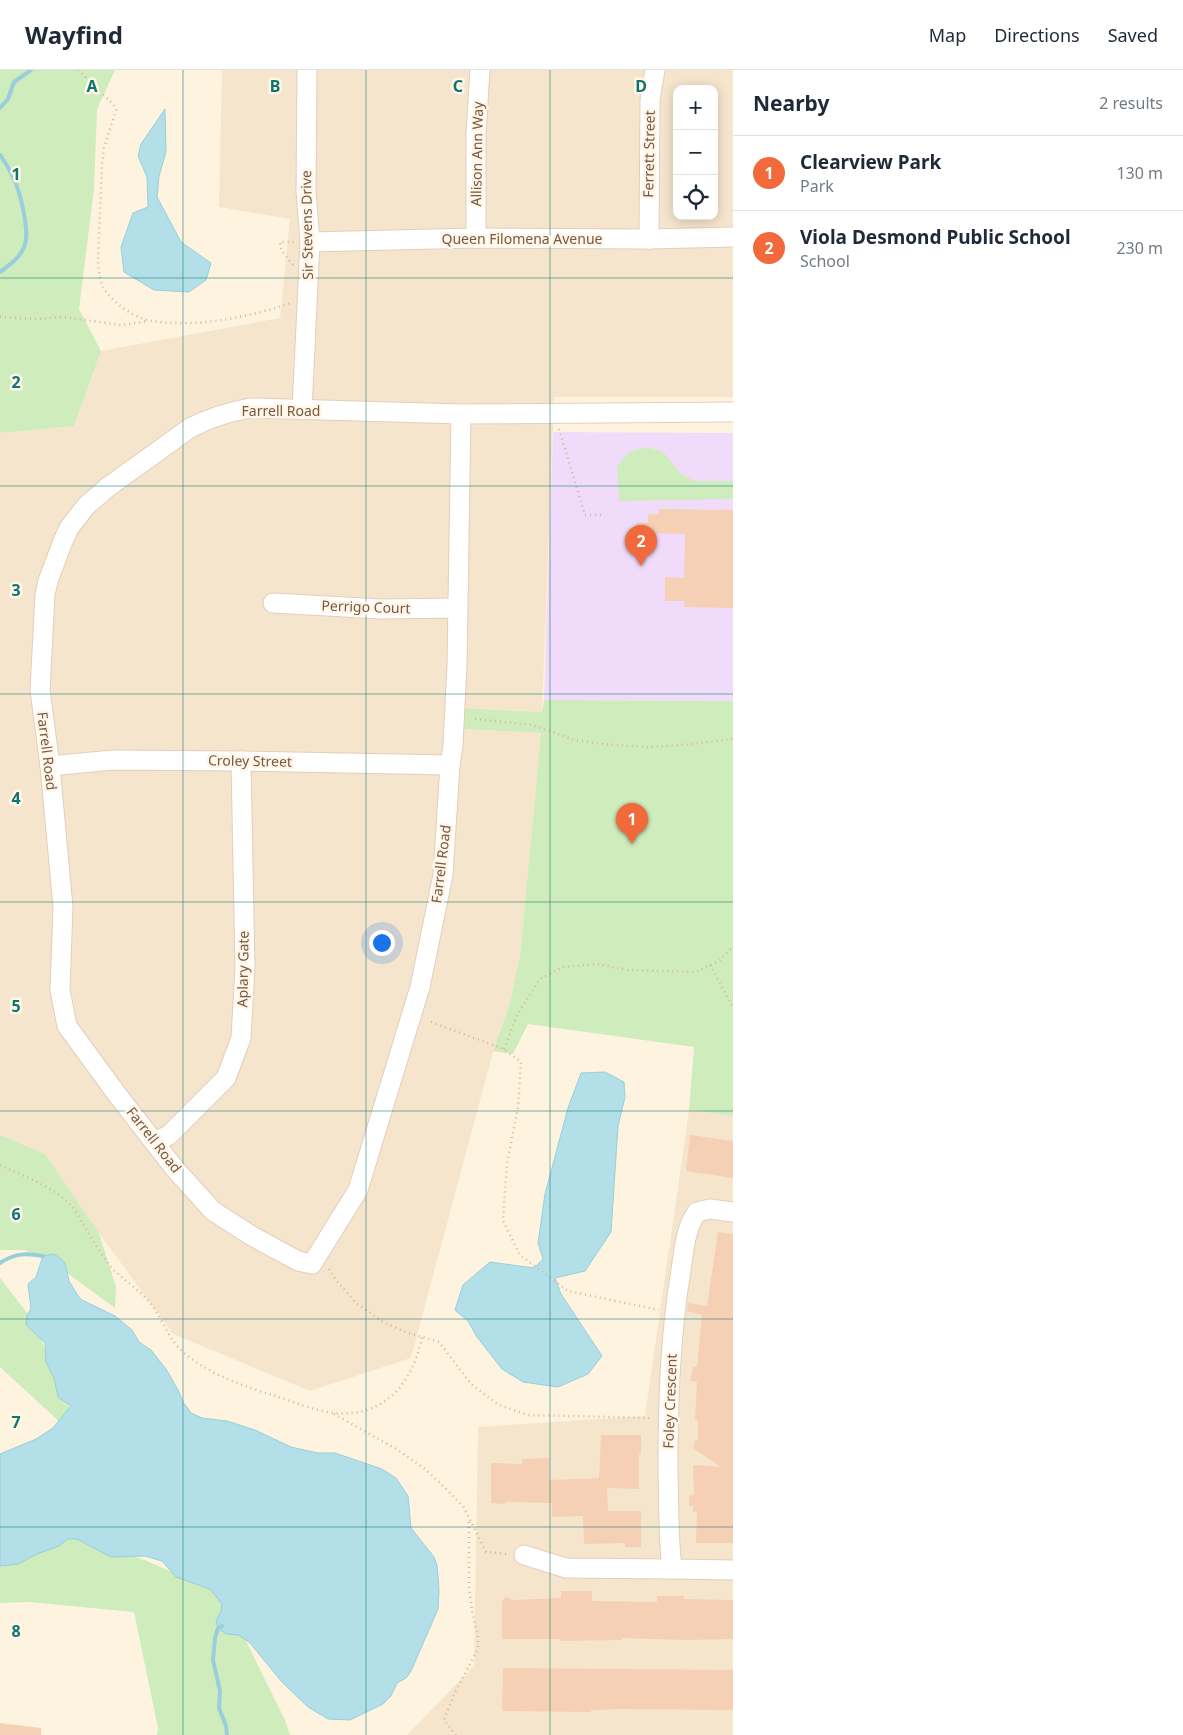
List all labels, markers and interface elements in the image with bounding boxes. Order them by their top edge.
text: Wayfind [25,18,123,51]
text: Map [929,23,966,47]
text: Directions [994,23,1080,47]
text: Saved [1108,23,1158,47]
text: A [86,75,98,97]
text: B [270,75,280,97]
text: C [453,75,463,97]
text: D [635,75,647,97]
map controls [673,85,718,220]
button: + [673,85,718,130]
text: Nearby [753,89,829,117]
text: 2 results [1099,92,1163,114]
street label: Allison Ann Way [466,101,487,207]
street label: Ferrett Street [638,110,659,198]
button: − [673,130,718,175]
text: Clearview Park [800,149,941,175]
text: 1 [764,162,774,184]
text: 130 m [1116,162,1163,184]
text: 1 [11,163,21,185]
street label: Sir Stevens Drive [296,170,317,280]
button: locate [673,175,718,220]
text: Park [800,175,834,197]
text: Viola Desmond Public School [800,224,1071,250]
street label: Queen Filomena Avenue [442,229,603,248]
text: 2 [764,237,774,259]
text: 230 m [1116,237,1163,259]
text: School [800,250,850,272]
text: 2 [11,371,21,393]
street label: Farrell Road [242,401,320,420]
pin: 2 [625,525,657,566]
text: 3 [11,579,21,601]
street label: Perrigo Court [321,595,411,618]
street label: Farrell Road [33,711,62,791]
street label: Croley Street [208,750,292,771]
text: 4 [11,787,21,809]
pin: 1 [616,803,648,844]
street label: Farrell Road [426,824,455,904]
street label: Aplary Gate [232,930,253,1007]
your location [369,930,395,956]
text: 5 [11,995,21,1017]
street label: Farrell Road [123,1103,186,1177]
text: 6 [11,1203,21,1225]
street label: Foley Crescent [658,1353,681,1449]
text: 7 [11,1411,21,1433]
text: 8 [11,1620,21,1642]

